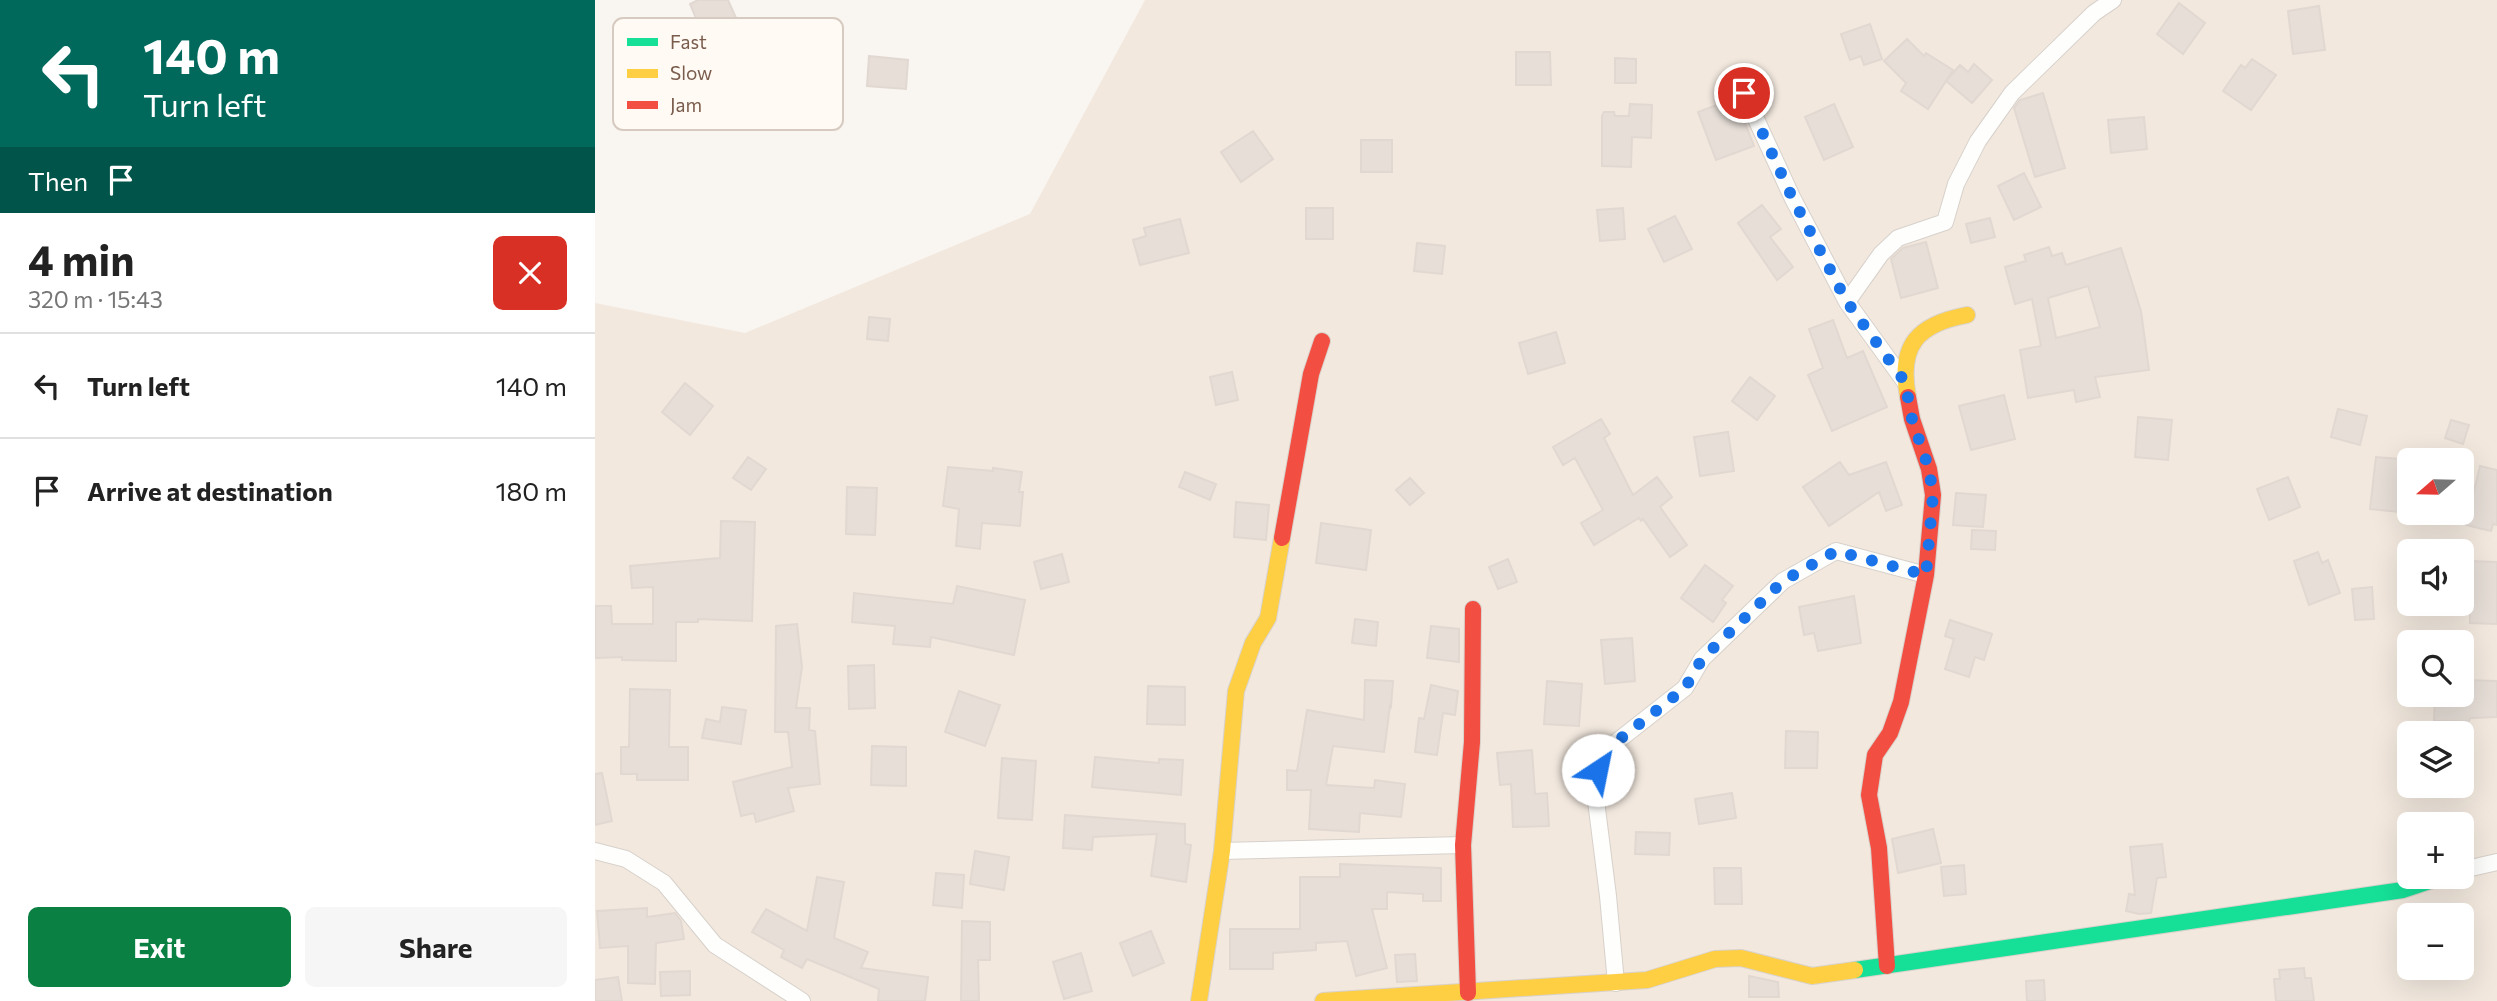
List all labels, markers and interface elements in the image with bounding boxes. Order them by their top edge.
legend [613,18,843,130]
text: 140 m [143,24,280,84]
icon: left [28,28,119,119]
text: Fast [670,30,707,53]
text: Slow [670,61,712,84]
pin [1714,63,1774,123]
icon: arrive [1725,74,1763,112]
text: Turn left [143,84,267,124]
text: Jam [670,93,702,116]
icon: arrive [102,161,140,199]
text: Then [28,165,88,196]
text: 4 min [28,233,134,285]
button: close [493,236,567,310]
text: 320 m · 15:43 [28,285,163,313]
icon: left [28,367,66,405]
text: Turn left [87,370,190,401]
text: 140 m [496,370,567,401]
north arrow [2397,448,2475,525]
map controls [2397,448,2474,980]
icon: arrive [28,472,66,510]
text: Arrive at destination [87,475,333,506]
text: 180 m [495,475,567,506]
button: sound [2397,539,2474,616]
button: search [2397,630,2474,707]
button: layers [2397,721,2474,798]
position arrow [1561,733,1635,807]
button: + [2397,812,2474,889]
button: − [2397,903,2474,980]
button: Exit [28,907,291,987]
button: Share [305,907,567,987]

